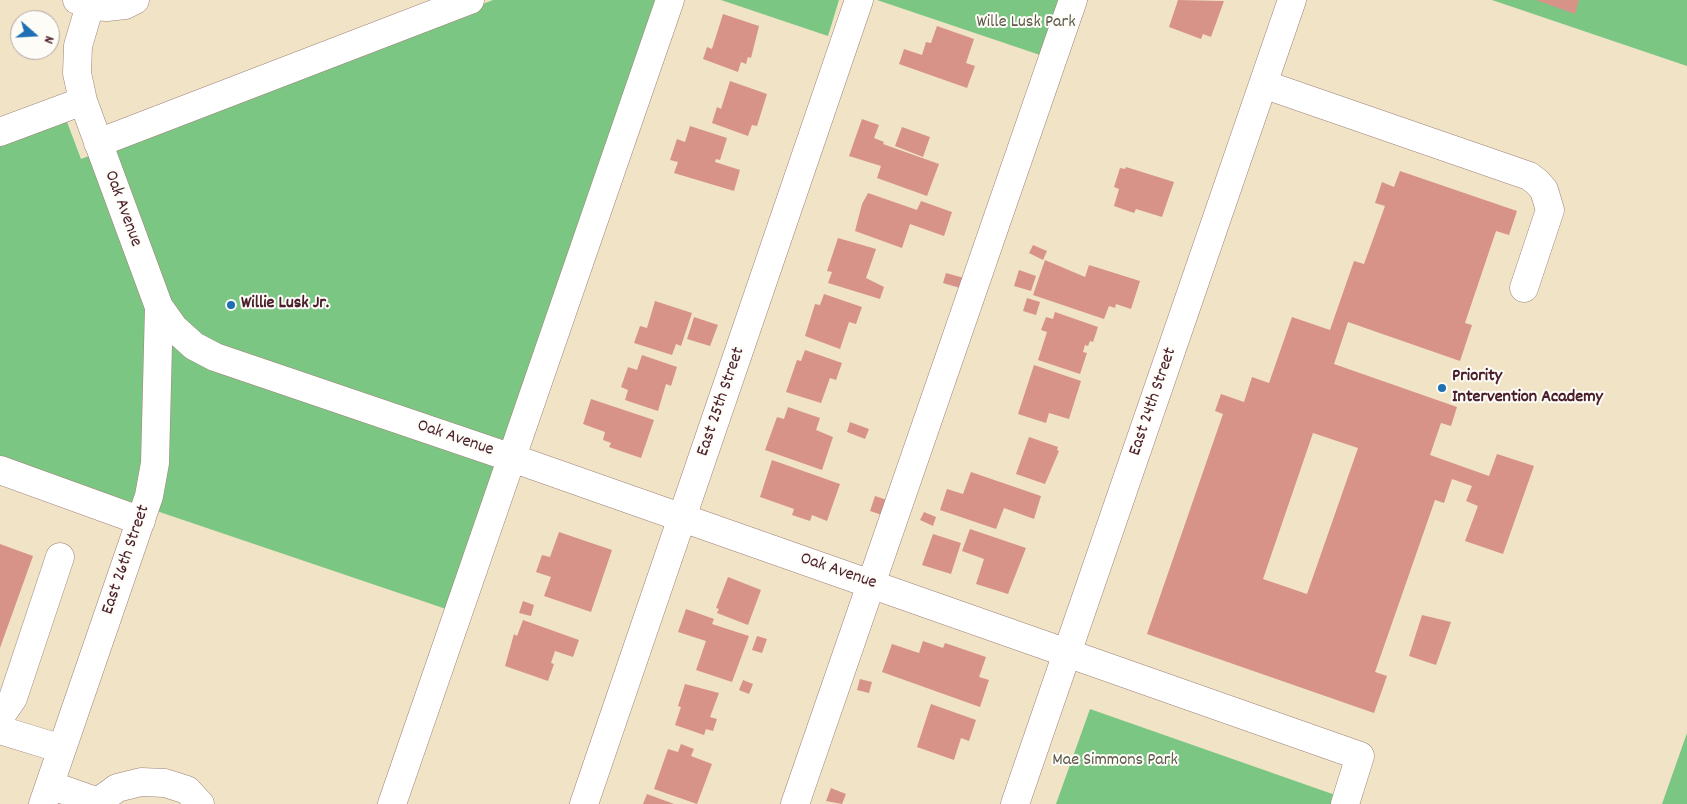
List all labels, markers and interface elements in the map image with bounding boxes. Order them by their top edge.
north arrow [10,10,60,60]
park label: Wille Lusk Park [976,13,1076,35]
text: N [38,33,59,46]
street label: Oak Avenue [98,168,146,250]
place label: Willie Lusk Jr. [241,294,329,316]
marker: Willie Lusk Jr. [225,299,237,311]
street label: East 25th Street [693,345,751,459]
street label: East 24th Street [1125,345,1183,459]
place label: Priority Intervention Academy [1452,367,1603,409]
marker: Priority Intervention Academy [1436,382,1448,394]
street label: Oak Avenue [414,416,496,462]
street label: East 26th Street [98,502,156,618]
street label: Oak Avenue [797,549,879,595]
park label: Mae Simmons Park [1052,751,1178,773]

